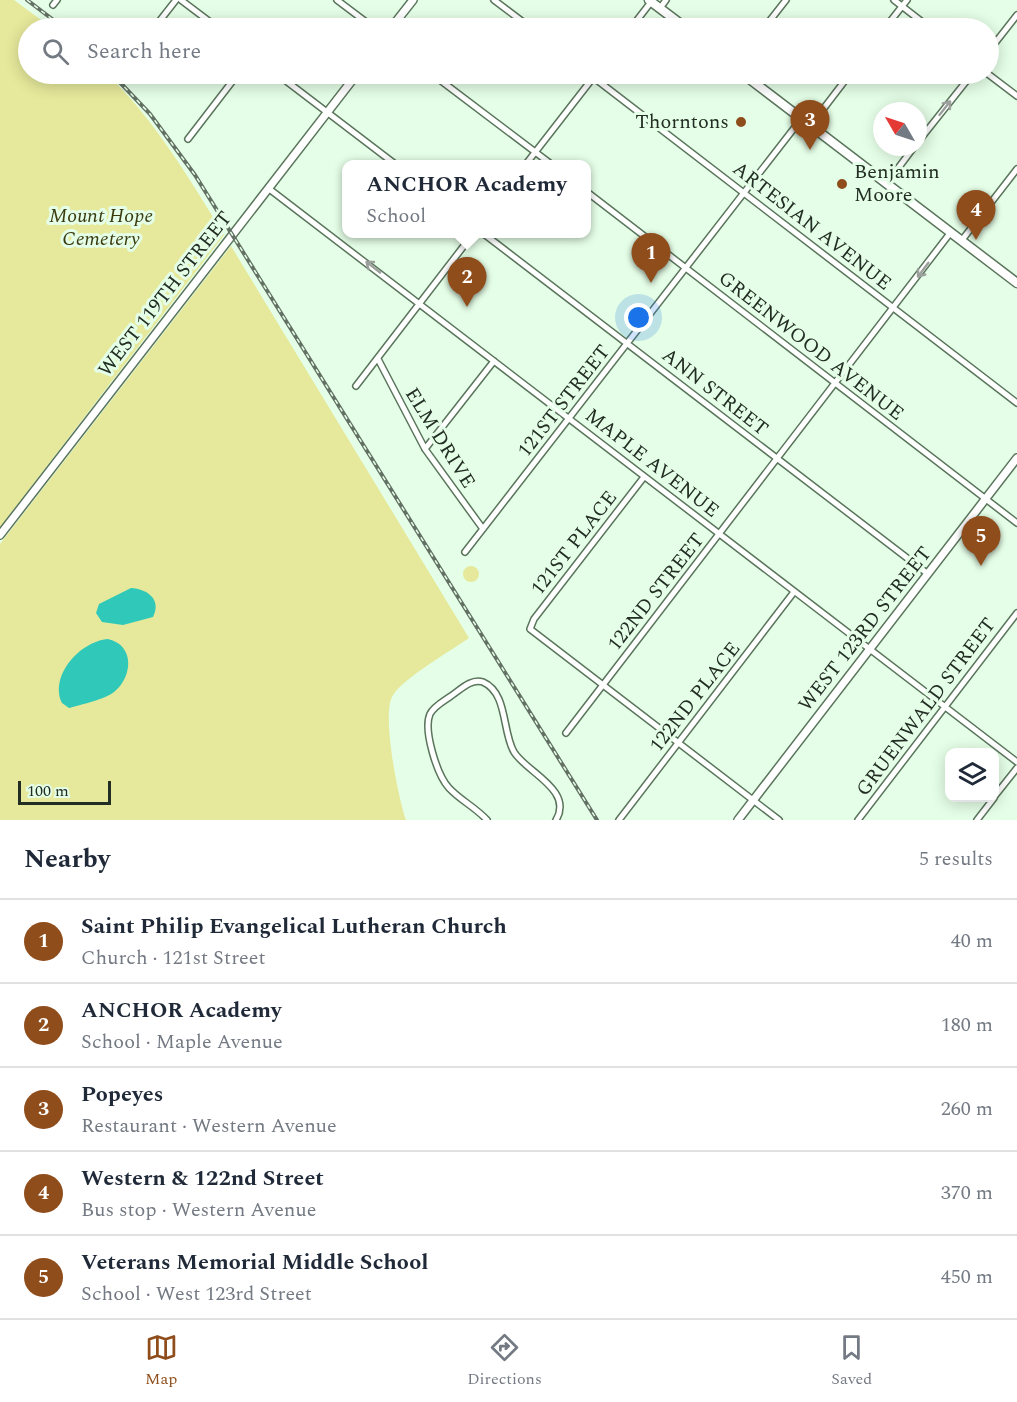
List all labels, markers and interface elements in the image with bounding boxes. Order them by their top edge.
search box [18,18,999,84]
icon: search [39,35,72,68]
text: Search here [87,35,201,68]
pin: 3 [790,100,830,150]
one-way arrow [938,100,951,116]
north arrow [873,102,927,156]
place label: Thorntons [635,107,729,137]
marker: Thorntons [734,115,748,129]
street label: ARTESIAN AVENUE [726,154,898,298]
place label: Benjamin Moore [854,157,940,210]
popup [342,160,591,238]
text: ANCHOR Academy [366,168,567,201]
marker: Benjamin Moore [835,177,849,191]
pin: 4 [956,190,996,240]
park label: Mount Hope Cemetery [49,201,153,254]
text: School [366,201,426,231]
street label: WEST 119TH STREET [91,205,239,383]
pin: 1 [632,234,670,283]
pin: 2 [448,258,486,307]
one-way arrow [365,261,381,274]
one-way arrow [916,262,929,278]
street label: GREENWOOD AVENUE [712,264,910,428]
your location [624,303,653,332]
street label: 121ST STREET [510,338,618,464]
street label: ANN STREET [655,341,775,443]
street label: ELM DRIVE [397,382,483,494]
street label: MAPLE AVENUE [578,401,726,525]
street label: 121ST PLACE [523,484,625,602]
pin: 5 [962,516,1000,566]
street label: 122ND STREET [600,526,712,658]
street label: WEST 123RD STREET [791,540,939,718]
street label: GRUENWALD STREET [849,611,1003,803]
street label: 122ND PLACE [642,635,748,759]
map controls [945,748,999,802]
button: layers [945,748,999,802]
scale bar [18,778,111,806]
text: 100 m [27,779,69,803]
text: Nearby [24,839,110,879]
text: 5 results [919,844,993,874]
text: Saint Philip Evangelical Lutheran Church [81,910,507,943]
text: 1 [38,926,49,956]
text: 40 m [951,926,993,956]
text: Church · 121st Street [81,943,266,973]
text: ANCHOR Academy [81,994,281,1027]
text: 2 [38,1010,49,1040]
text: 180 m [941,1010,993,1040]
text: School · Maple Avenue [81,1027,283,1057]
text: Popeyes [81,1078,163,1111]
text: 3 [38,1094,49,1124]
text: 260 m [941,1094,993,1124]
text: Restaurant · Western Avenue [81,1111,337,1141]
text: Western & 122nd Street [81,1162,324,1195]
text: 4 [38,1178,49,1208]
text: 370 m [941,1178,993,1208]
text: Bus stop · Western Avenue [81,1195,316,1225]
text: Veterans Memorial Middle School [81,1246,428,1279]
text: 5 [38,1262,49,1292]
text: 450 m [941,1262,993,1292]
text: School · West 123rd Street [81,1279,312,1309]
tab: Map [145,1331,178,1391]
tab: Directions [467,1331,542,1391]
tab: Saved [831,1331,872,1391]

